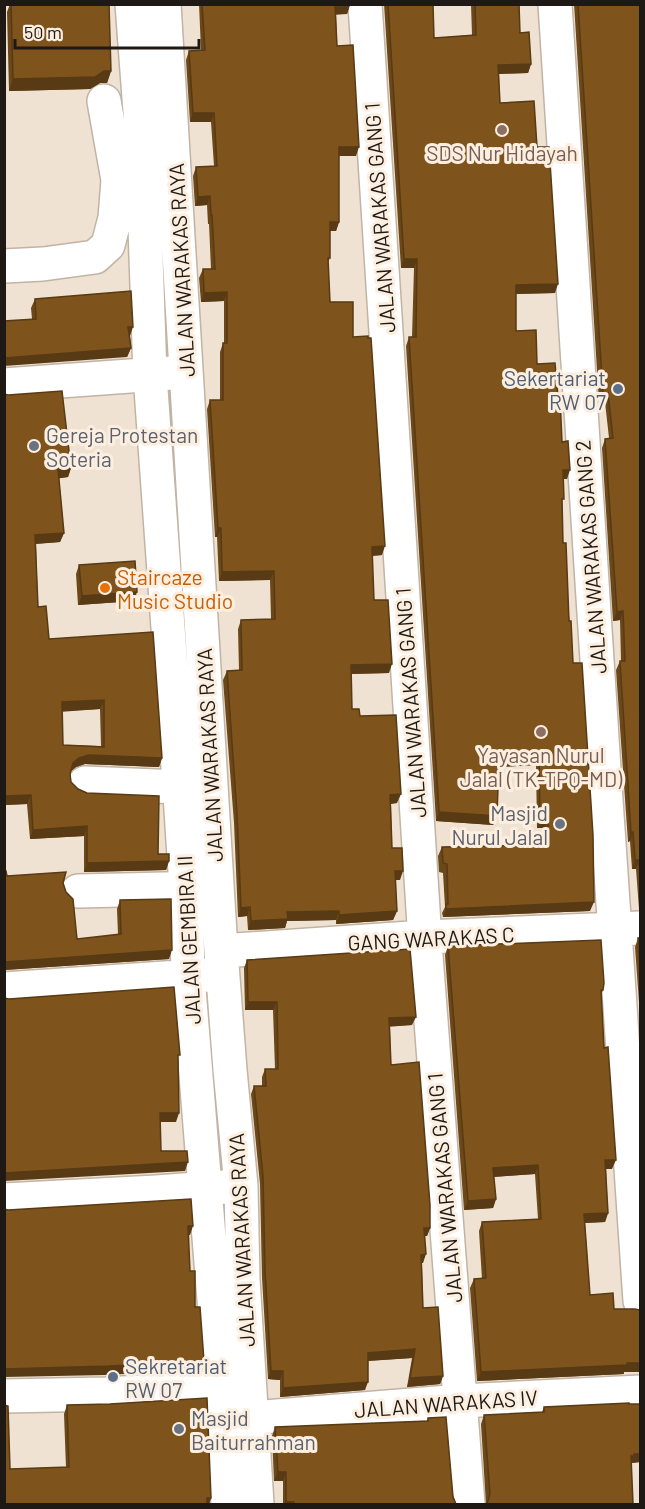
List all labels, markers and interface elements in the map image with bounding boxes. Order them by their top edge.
scale bar [15,12,200,50]
text: 50 m [24,21,62,43]
street label: JALAN WARAKAS GANG 1 [358,102,400,334]
marker: SDS Nur Hidayah [495,123,509,137]
place label: SDS Nur Hidayah [426,140,578,165]
street label: JALAN WARAKAS RAYA [163,162,199,377]
place label: Sekertariat RW 07 [504,365,606,414]
marker: Sekertariat RW 07 [611,382,625,396]
place label: Gereja Protestan Soteria [46,422,198,471]
marker: Gereja Protestan Soteria [27,439,41,453]
street label: JALAN WARAKAS GANG 2 [569,439,611,675]
place label: Staircaze Music Studio [117,564,233,613]
marker: Staircaze Music Studio [98,581,112,595]
street label: JALAN WARAKAS GANG 1 [389,587,431,819]
street label: JALAN WARAKAS RAYA [191,647,227,862]
marker: Yayasan Nurul Jalal (TK-TPQ-MD) [534,725,548,739]
place label: Yayasan Nurul Jalal (TK-TPQ-MD) [460,742,623,791]
place label: Masjid Nurul Jalal [451,800,548,849]
marker: Masjid Nurul Jalal [553,817,567,831]
street label: JALAN GEMBIRA II [171,855,205,1025]
street label: GANG WARAKAS C [347,921,515,955]
street label: JALAN WARAKAS GANG 1 [422,1072,466,1304]
street label: JALAN WARAKAS RAYA [223,1132,259,1347]
place label: Sekretariat RW 07 [125,1353,227,1402]
marker: Sekretariat RW 07 [106,1370,120,1384]
street label: JALAN WARAKAS IV [353,1384,539,1422]
place label: Masjid Baiturrahman [191,1405,316,1454]
marker: Masjid Baiturrahman [172,1422,186,1436]

